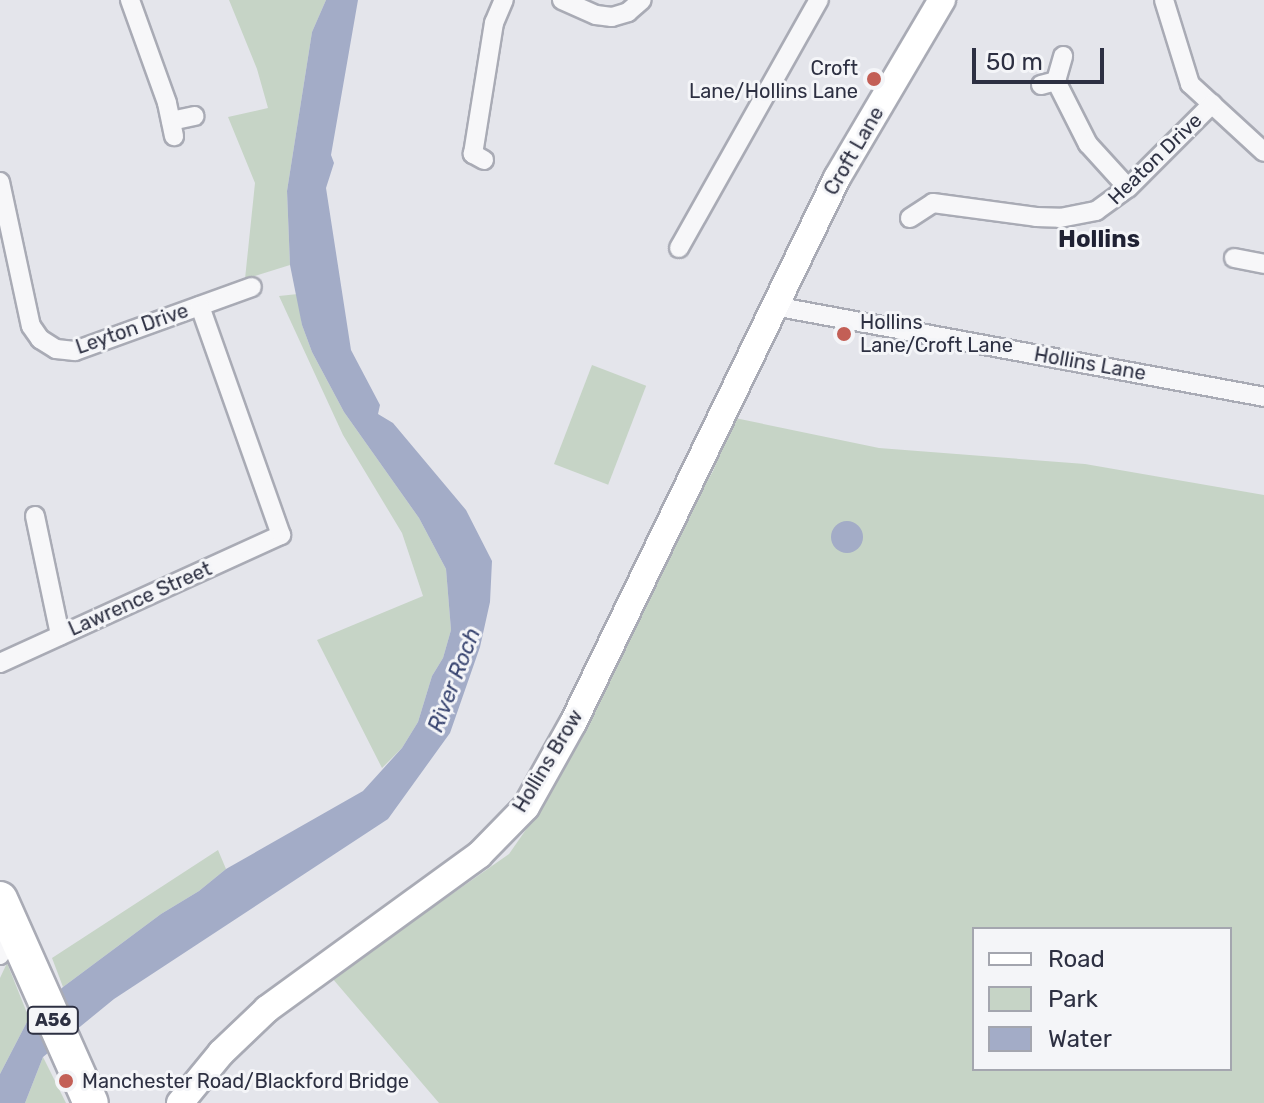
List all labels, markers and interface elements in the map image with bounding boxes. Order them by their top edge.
scale bar [976,32,1108,82]
text: 50 m [986,48,1043,76]
place label: Croft Lane/Hollins Lane [689,56,858,103]
marker: Croft Lane/Hollins Lane [865,70,883,88]
street label: Croft Lane [819,103,889,199]
street label: Heaton Drive [1103,108,1207,210]
district label: Hollins [1058,226,1140,254]
street label: Leyton Drive [73,299,191,359]
place label: Hollins Lane/Croft Lane [860,310,1013,357]
marker: Hollins Lane/Croft Lane [835,325,853,343]
street label: Hollins Lane [1032,342,1148,386]
street label: Lawrence Street [65,557,215,641]
water label: River Roch [422,624,486,736]
street label: Hollins Brow [508,705,588,817]
legend [972,927,1232,1071]
text: Road [1048,945,1105,973]
text: Park [1048,985,1098,1013]
road number: A56 [25,1006,81,1034]
text: Water [1048,1025,1112,1053]
place label: Manchester Road/Blackford Bridge [82,1069,410,1093]
marker: Manchester Road/Blackford Bridge [57,1072,75,1090]

